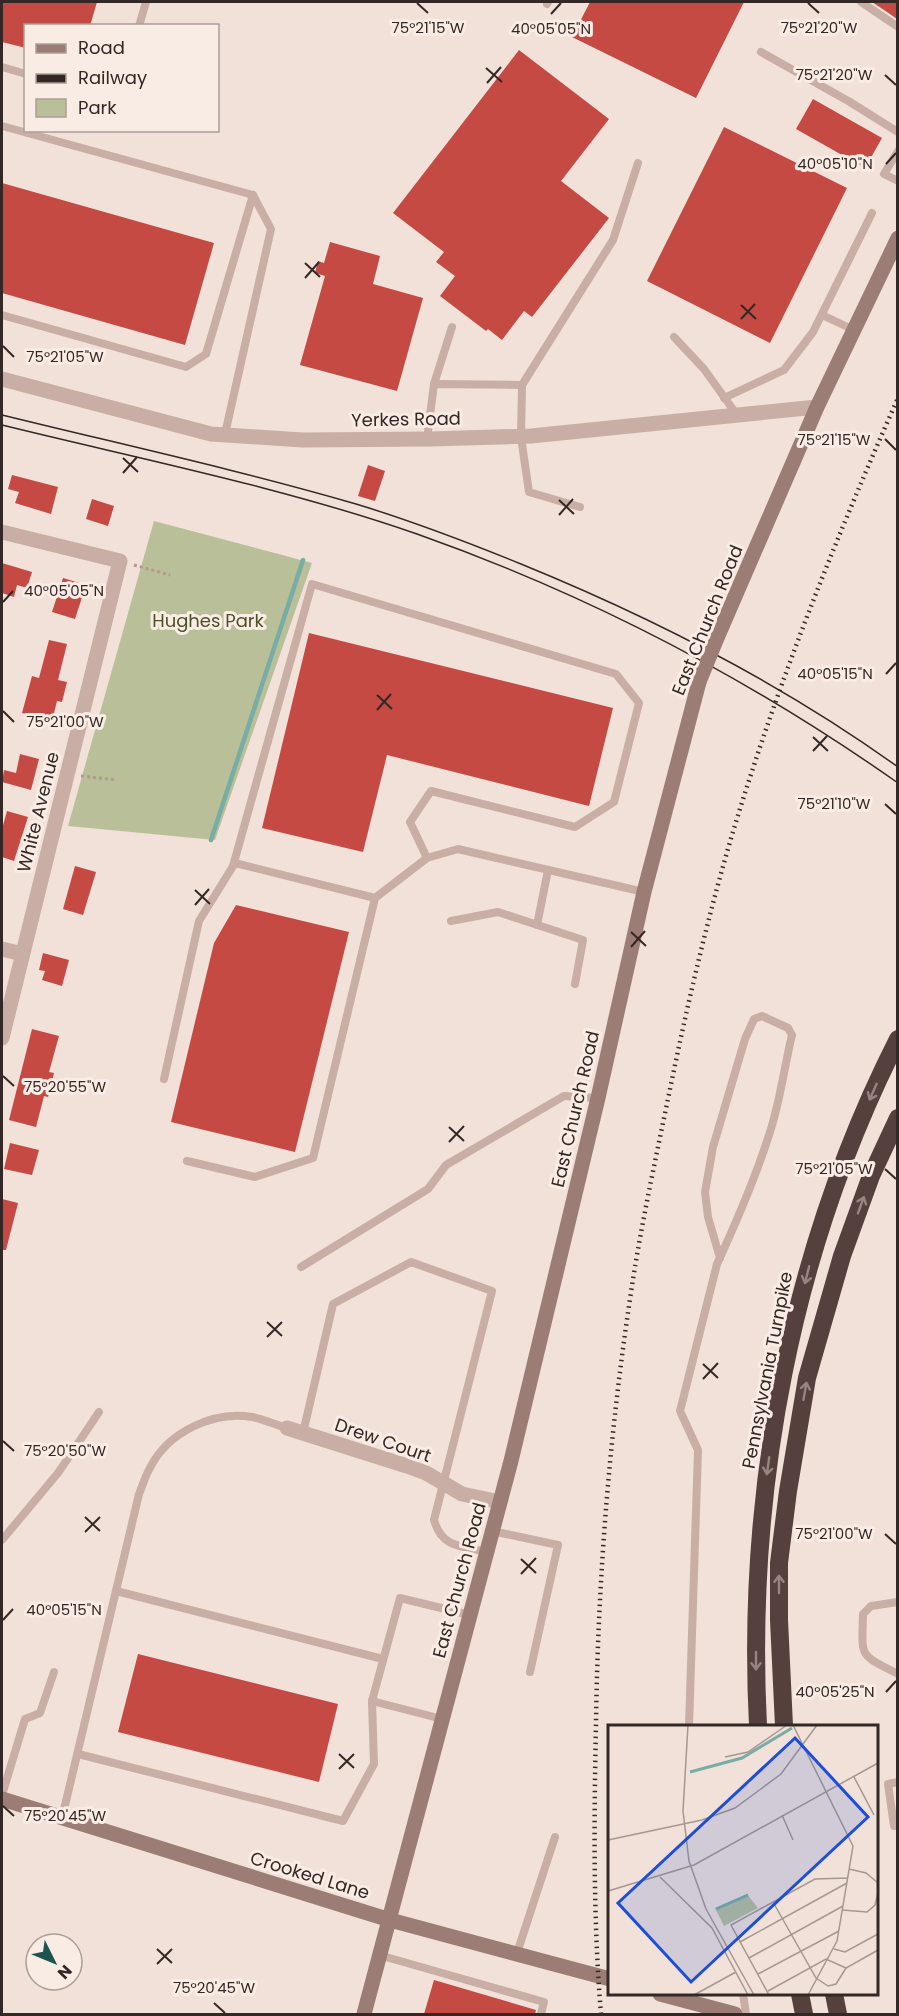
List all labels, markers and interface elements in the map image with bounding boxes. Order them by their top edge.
text: 75°21'15"W [392,17,465,38]
text: 75°21'20"W [781,17,858,38]
text: 40°05'05"N [511,18,591,39]
legend [24,24,219,132]
text: Road [78,35,125,60]
text: 75°21'20"W [796,64,873,85]
text: Railway [78,65,147,90]
text: Park [78,95,117,120]
text: 40°05'10"N [797,153,873,174]
text: 75°21'05"W [26,346,104,367]
street label: Yerkes Road [351,406,461,432]
text: 75°21'15"W [798,429,871,450]
street label: East Church Road [665,541,749,699]
text: 40°05'05"N [24,580,104,601]
park label: Hughes Park [152,608,265,633]
text: 40°05'15"N [797,663,873,684]
text: 75°21'00"W [26,711,104,732]
street label: White Avenue [11,749,65,875]
text: 75°21'10"W [798,793,871,814]
street label: East Church Road [545,1028,605,1190]
text: 75°20'55"W [24,1076,106,1097]
one-way arrow [867,1082,878,1101]
text: 75°21'05"W [795,1158,873,1179]
one-way arrow [856,1196,867,1214]
one-way arrow [800,1265,812,1284]
street label: Pennsylvania Turnpike [736,1269,798,1471]
one-way arrow [800,1382,811,1401]
street label: Drew Court [331,1412,435,1468]
text: 75°20'50"W [24,1440,106,1461]
one-way arrow [762,1456,773,1476]
street label: East Church Road [426,1500,492,1660]
text: 75°21'00"W [795,1523,873,1544]
one-way arrow [773,1575,785,1595]
text: 40°05'15"N [26,1599,102,1620]
one-way arrow [750,1650,762,1670]
text: 40°05'25"N [795,1681,875,1702]
inset map [608,1725,878,1995]
text: 75°20'45"W [24,1805,106,1826]
street label: Crooked Lane [247,1845,373,1905]
north arrow [24,1932,84,1992]
text: N [52,1960,77,1984]
text: 75°20'45"W [173,1977,255,1998]

